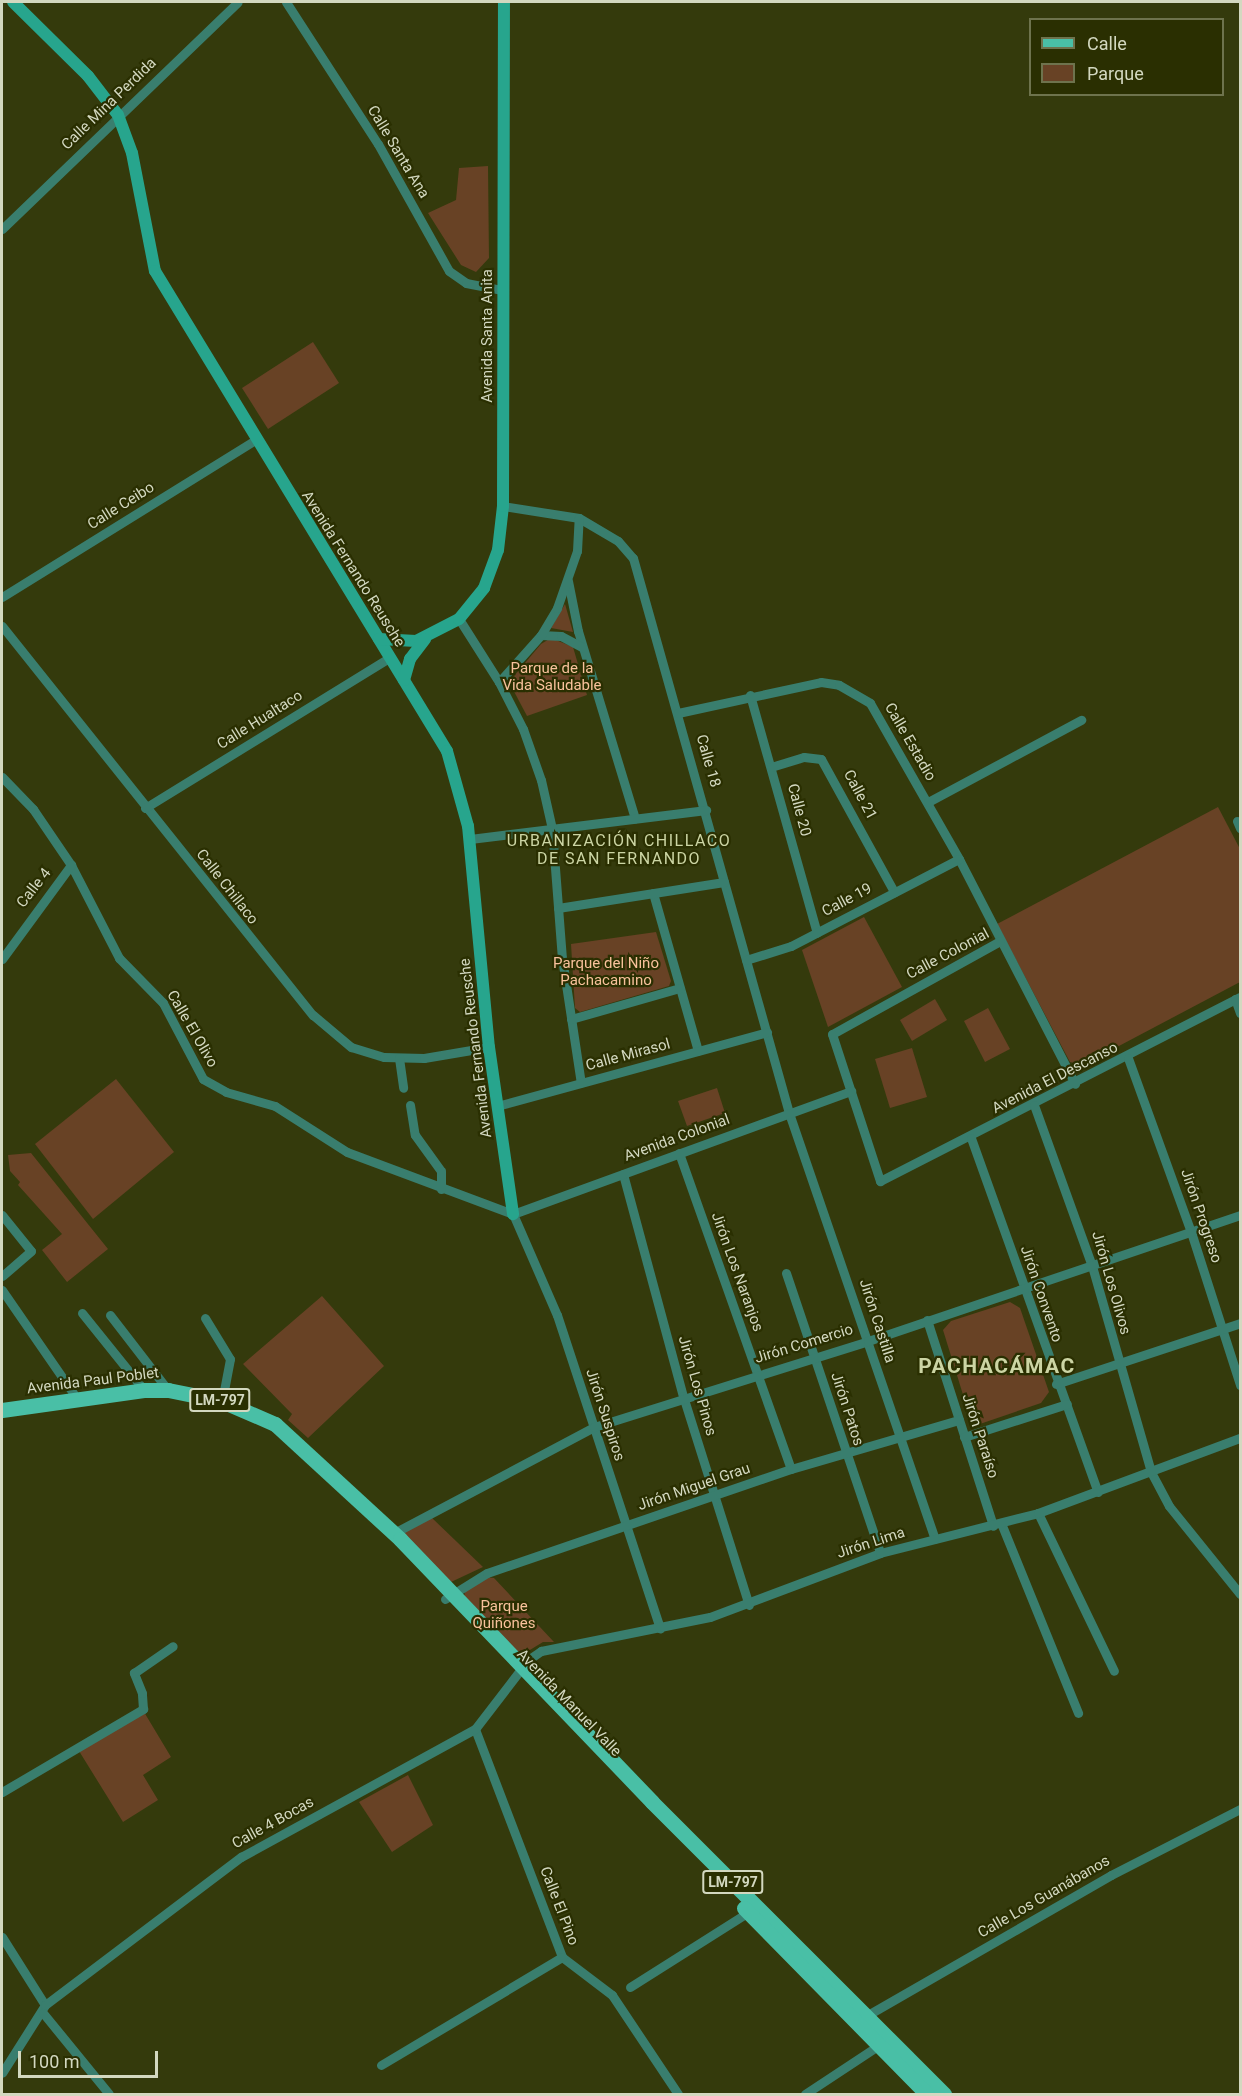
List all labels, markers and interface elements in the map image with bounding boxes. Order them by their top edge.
legend [1029,18,1224,96]
text: Calle [1087,33,1127,54]
street label: Calle Mina Perdida [58,54,160,154]
text: Parque [1087,63,1144,84]
street label: Calle Santa Ana [363,102,433,202]
street label: Avenida Santa Anita [479,269,497,403]
street label: Calle Ceibo [84,478,158,534]
street label: Avenida Fernando Reusche [297,488,409,650]
park label: Parque de la Vida Saludable [502,659,602,694]
street label: Calle Hualtaco [214,687,306,753]
street label: Calle Estadio [880,700,940,784]
street label: Calle 18 [692,733,724,789]
street label: Calle 21 [839,767,881,823]
street label: Calle 20 [783,782,815,838]
district label: URBANIZACIÓN CHILLACO DE SAN FERNANDO [507,831,731,869]
street label: Calle Chillaco [192,846,262,928]
street label: Calle 4 [13,865,55,911]
street label: Calle 19 [819,879,875,921]
street label: Calle Colonial [904,925,992,983]
park label: Parque del Niño Pachacamino [553,954,659,989]
street label: Avenida Fernando Reusche [456,957,496,1139]
street label: Calle El Olivo [163,987,221,1071]
street label: Calle Mirasol [584,1035,672,1075]
street label: Avenida El Descanso [989,1038,1121,1118]
street label: Avenida Colonial [622,1111,732,1165]
street label: Jirón Progreso [1177,1167,1225,1265]
street label: Jirón Los Naranjos [707,1210,767,1334]
street label: Jirón Los Olivos [1088,1229,1134,1337]
street label: Jirón Convento [1016,1243,1066,1345]
street label: Jirón Castilla [855,1277,899,1365]
street label: Jirón Comercio [753,1321,855,1367]
street label: Jirón Los Pinos [674,1334,720,1438]
district label: PACHACÁMAC [918,1353,1076,1379]
street label: Avenida Paul Poblet [26,1364,160,1398]
street label: Jirón Suspiros [582,1367,628,1463]
street label: Jirón Patos [827,1370,867,1448]
road number: LM-797 [188,1389,252,1411]
street label: Jirón Paraíso [958,1391,1002,1481]
street label: Jirón Miguel Grau [635,1459,753,1515]
street label: Jirón Lima [835,1524,907,1562]
park label: Parque Quiñones [472,1597,536,1632]
street label: Avenida Manuel Valle [513,1645,625,1761]
street label: Calle 4 Bocas [229,1793,317,1853]
street label: Calle Los Guanábanos [975,1852,1113,1942]
street label: Calle El Pino [536,1864,582,1948]
road number: LM-797 [702,1871,764,1893]
scale bar [21,2039,160,2077]
text: 100 m [29,2051,80,2072]

